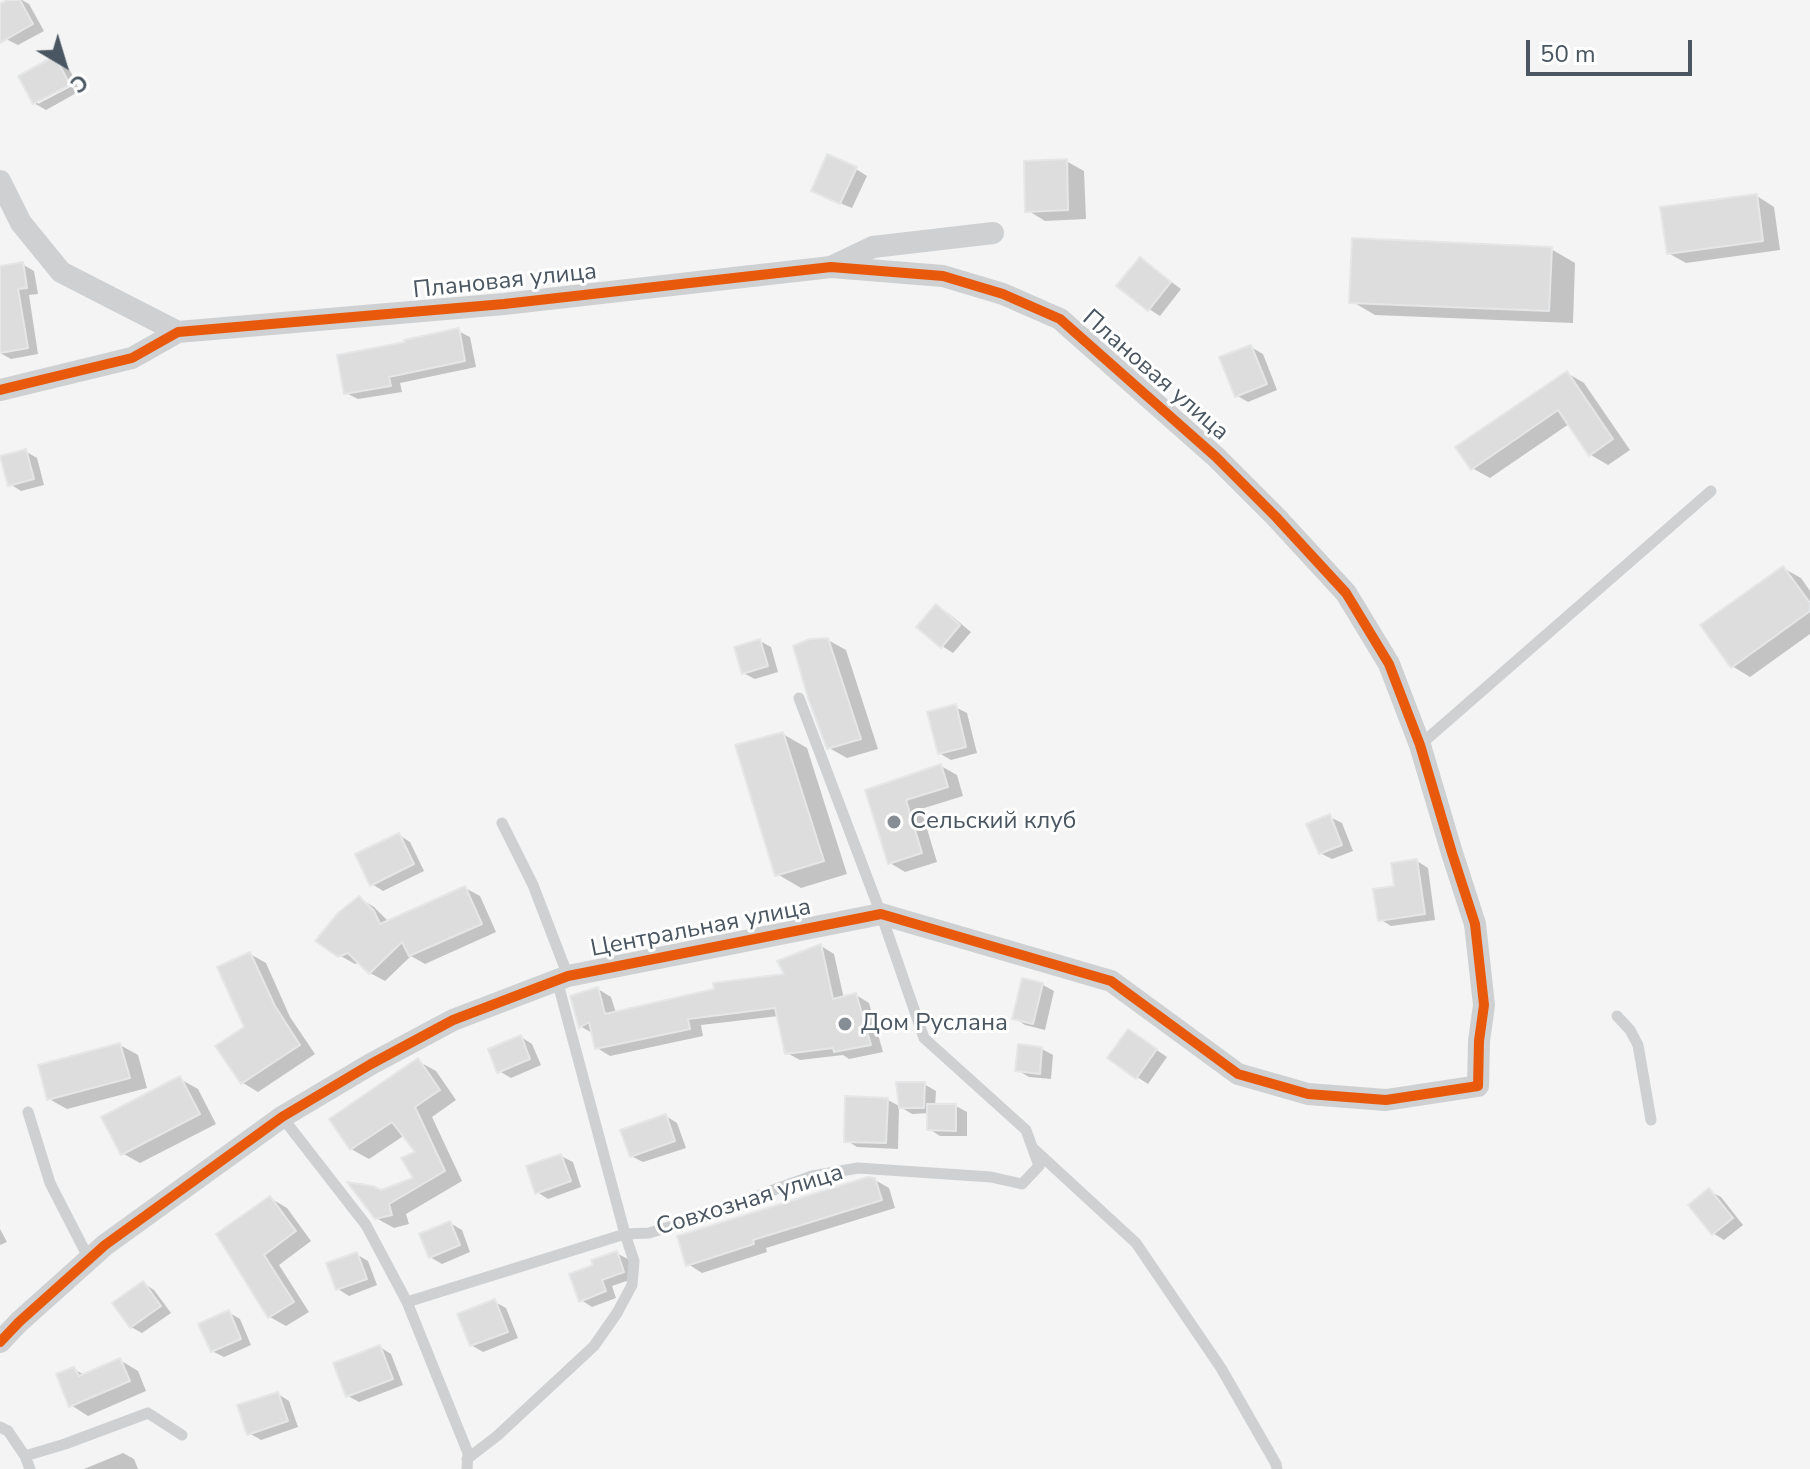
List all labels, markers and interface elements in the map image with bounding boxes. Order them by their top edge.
north arrow [24,24,104,104]
scale bar [1530,24,1696,74]
text: 50 m [1540,38,1596,70]
text: С [64,66,94,99]
street label: Плановая улица [412,258,598,306]
street label: Плановая улица [1076,305,1234,447]
place label: Сельский клуб [910,808,1076,836]
marker: Сельский клуб [885,813,903,831]
street label: Центральная улица [588,894,814,964]
place label: Дом Руслана [861,1010,1008,1038]
marker: Дом Руслана [836,1015,854,1033]
street label: Совхозная улица [653,1159,847,1243]

